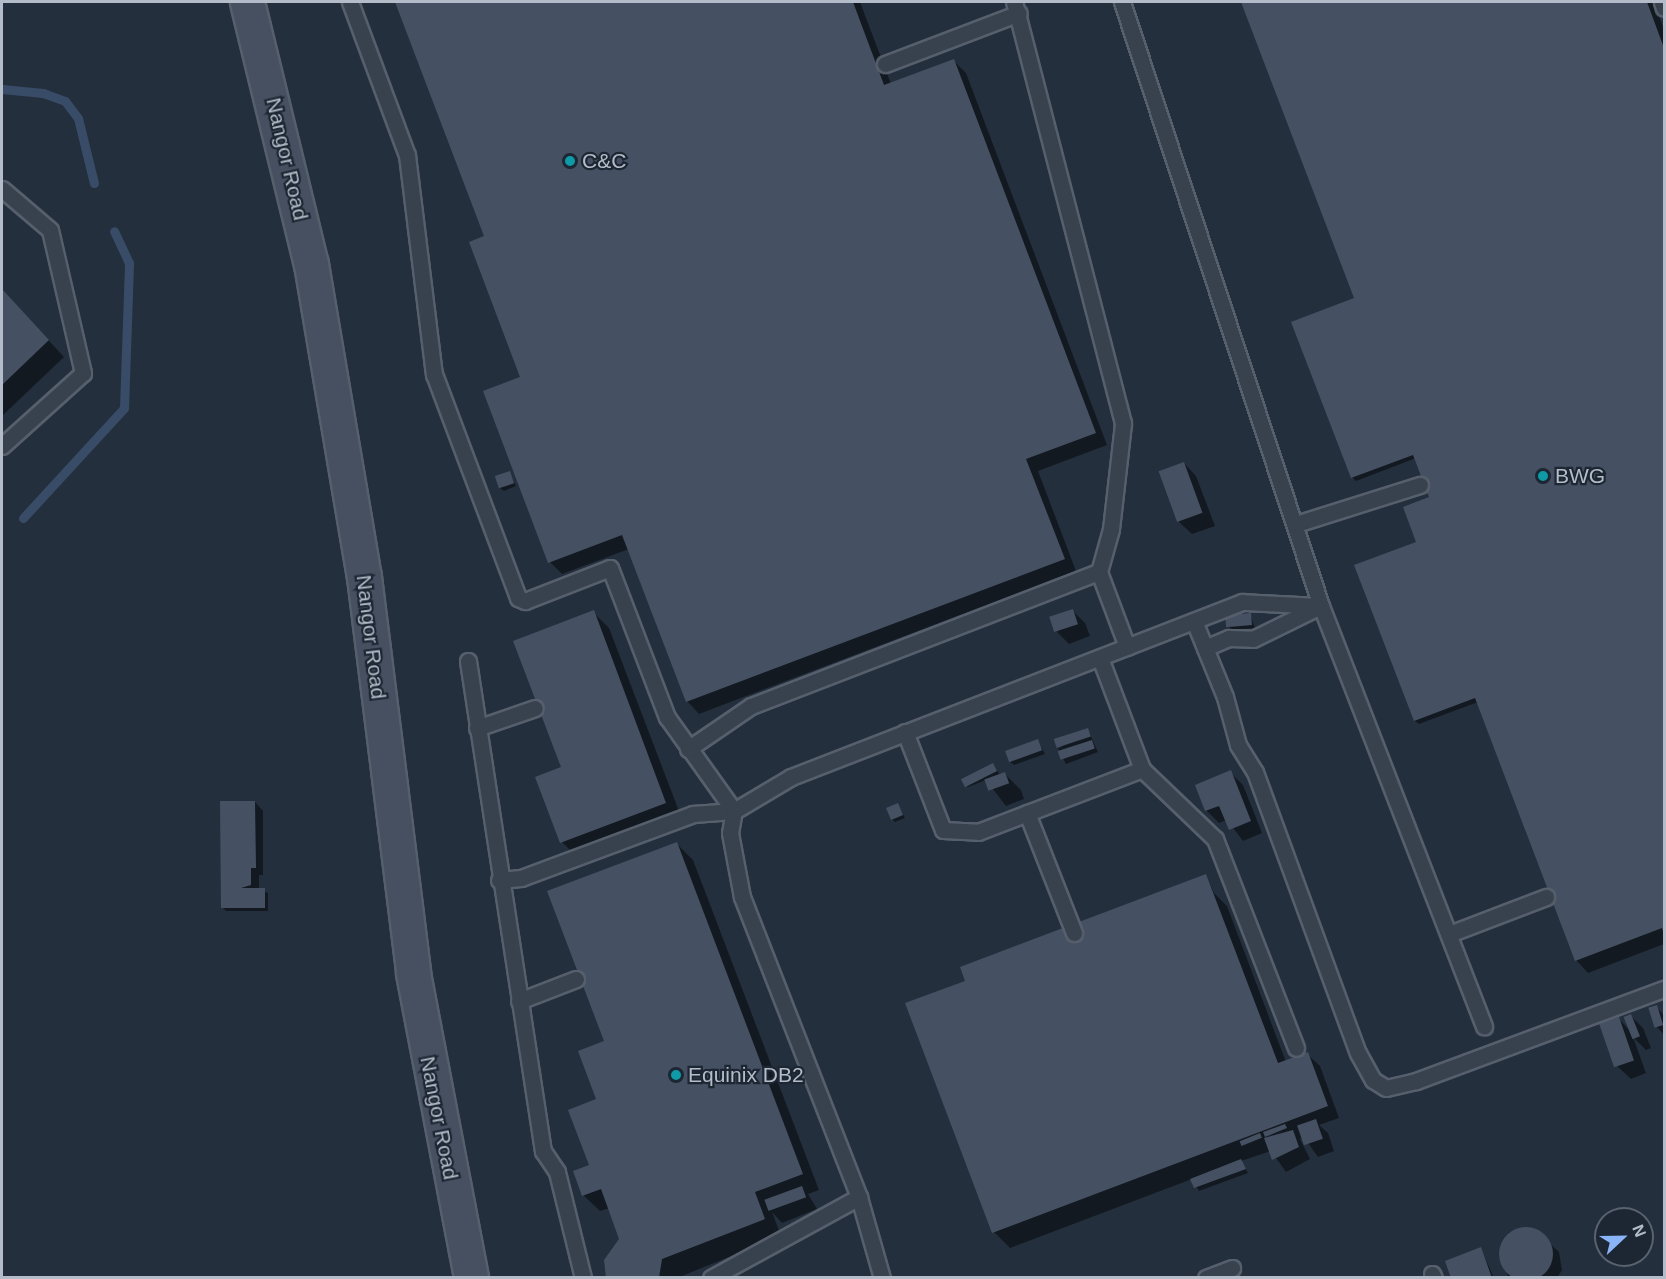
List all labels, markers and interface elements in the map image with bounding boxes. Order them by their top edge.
street label: Nangor Road [261,95,313,223]
place label: C&C [582,148,626,174]
marker: C&C [563,154,577,168]
place label: BWG [1555,463,1605,489]
marker: BWG [1536,469,1550,483]
street label: Nangor Road [351,573,391,701]
street label: Nangor Road [415,1054,463,1182]
place label: Equinix DB2 [688,1062,804,1088]
marker: Equinix DB2 [669,1068,683,1082]
north arrow [1594,1207,1654,1267]
text: N [1629,1222,1649,1239]

